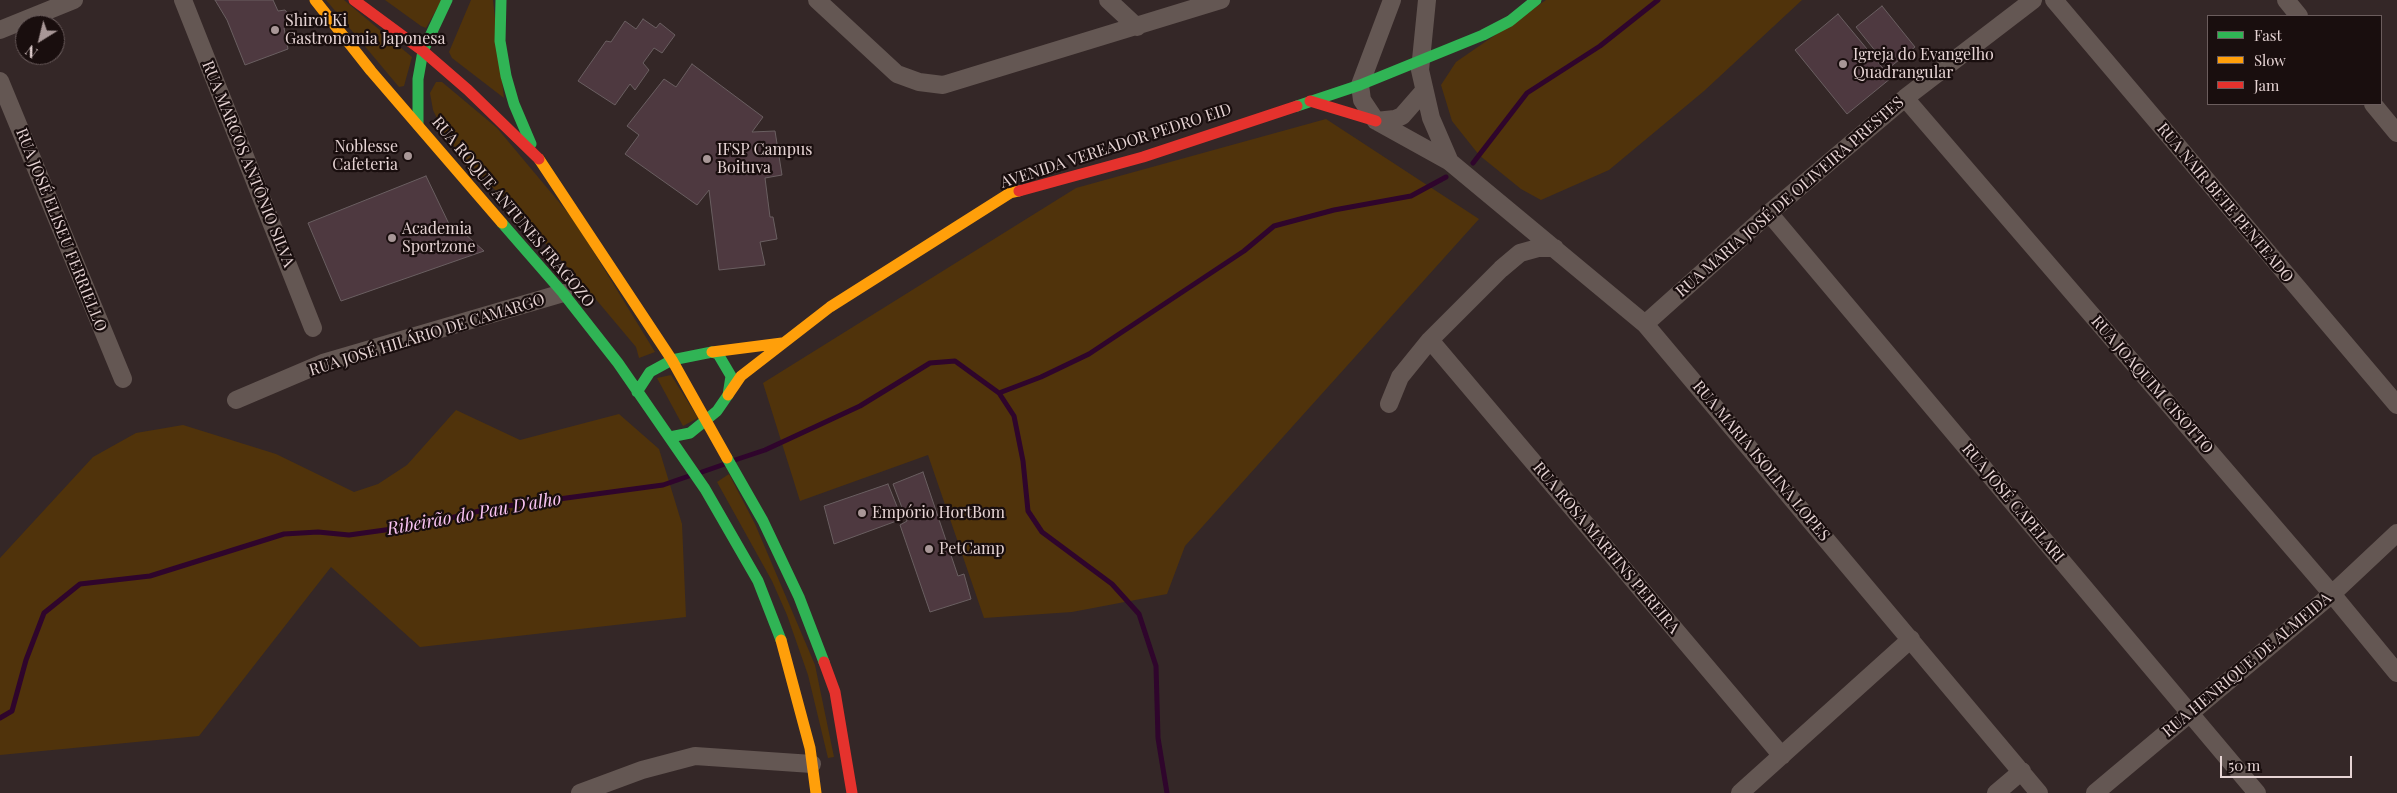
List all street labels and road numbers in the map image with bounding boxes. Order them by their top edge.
street label: RUA MARCOS ANTÔNIO SILVA [198,58,298,270]
street label: RUA MARIA JOSÉ DE OLIVEIRA PRESTES [1672,93,1908,301]
street label: AVENIDA VEREADOR PEDRO EID [998,99,1234,193]
street label: RUA ROQUE ANTUNES FRAGOZO [428,113,598,311]
street label: RUA NAIR BETE PENTEADO [2153,119,2297,287]
street label: RUA JOSÉ ELISEU FERRIELLO [11,126,111,334]
street label: RUA JOSÉ HILÁRIO DE CAMARGO [307,290,547,380]
street label: RUA JOAQUIM CISOTTO [2087,312,2217,458]
street label: RUA MARIA ISOLINA LOPES [1688,377,1834,545]
street label: RUA JOSÉ CAPELARI [1958,440,2068,566]
street label: RUA ROSA MARTINS PEREIRA [1529,458,1683,638]
street label: RUA HENRIQUE DE ALMEIDA [2159,589,2335,741]

